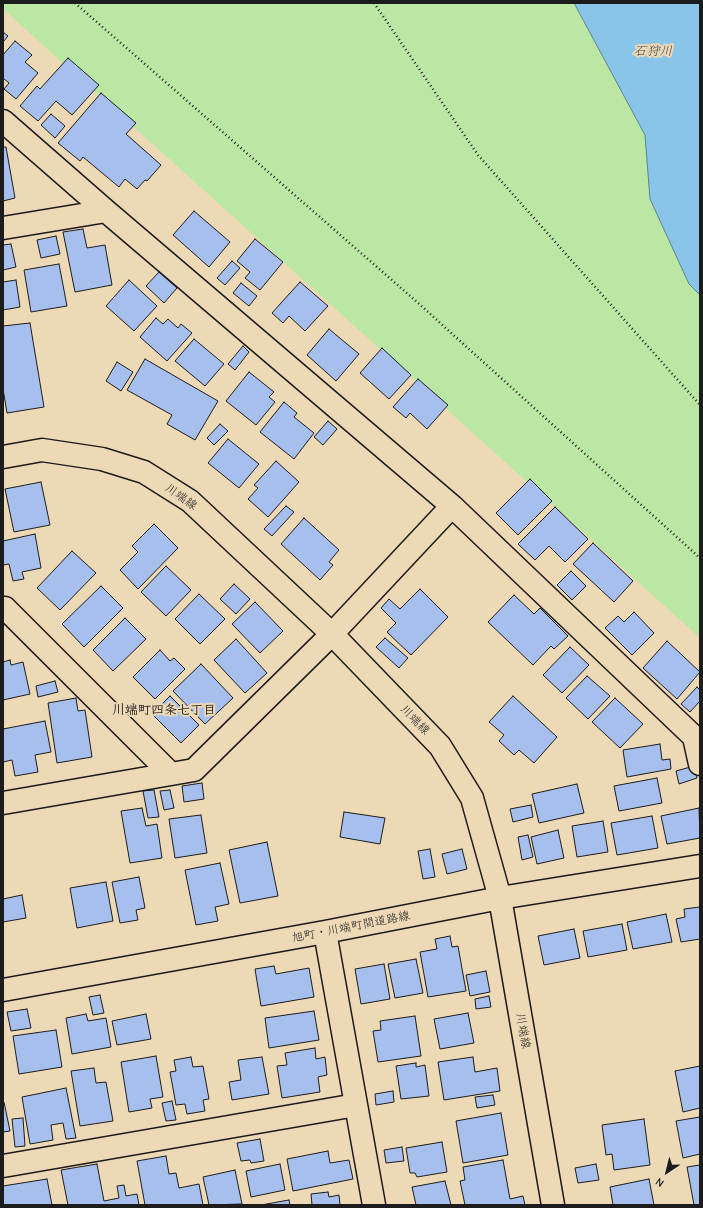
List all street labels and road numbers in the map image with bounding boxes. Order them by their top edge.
street label: 川端線 [162,481,200,513]
street label: 川端線 [397,702,433,738]
street label: 旭町・川端町間道路線 [291,908,411,946]
street label: 川端線 [513,1012,533,1050]

